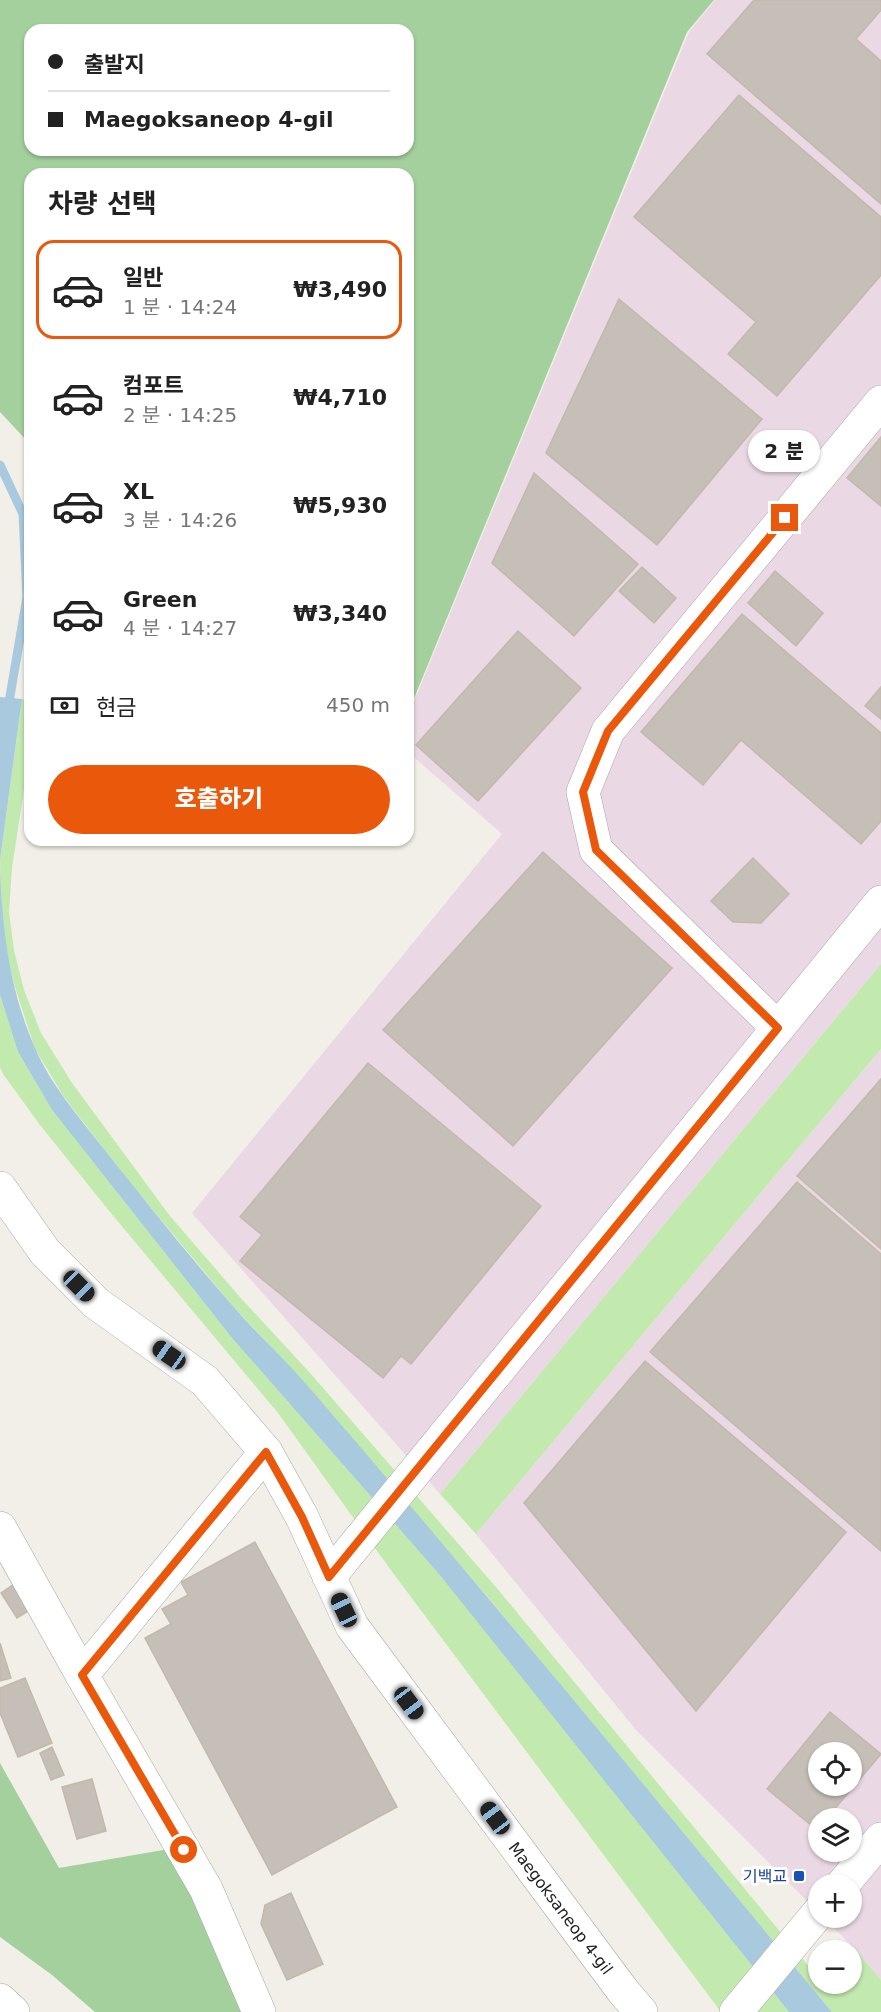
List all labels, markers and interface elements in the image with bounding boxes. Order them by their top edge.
text: 출발지 [84,52,145,77]
text: Maegoksaneop 4-gil [84,107,333,132]
text: 차량 선택 [48,188,157,219]
icon: car [51,263,105,317]
text: 일반 [123,265,163,290]
text: ₩3,490 [293,277,387,302]
text: 1 분 · 14:24 [123,295,237,319]
icon: car [51,371,105,425]
text: 컴포트 [123,373,184,398]
text: ₩4,710 [293,385,387,410]
text: 2 분 · 14:25 [123,403,237,427]
callout: 2 분 [749,431,821,473]
text: 2 분 [764,439,804,463]
icon: car [51,479,105,533]
text: XL [123,479,154,504]
text: ₩5,930 [293,493,387,518]
route end [771,504,798,531]
text: 3 분 · 14:26 [123,508,237,532]
icon: car [51,587,105,641]
text: Green [123,587,197,612]
text: ₩3,340 [293,601,387,626]
text: 4 분 · 14:27 [123,616,237,640]
icon: cash [48,689,81,722]
text: 450 m [326,693,390,717]
text: 현금 [96,695,136,720]
button: 호출하기 [48,765,390,834]
car [60,1267,98,1305]
car [149,1337,189,1373]
car [328,1590,360,1630]
car [391,1683,427,1723]
map controls [808,1742,862,1994]
button: locate [808,1742,862,1796]
car [477,1798,513,1838]
button: layers [808,1808,862,1862]
route start [170,1836,197,1863]
street label: Maegoksaneop 4-gil [505,1838,617,1978]
place label: 기백교 [743,1867,787,1886]
marker: 기백교 [792,1869,806,1883]
button: + [808,1874,862,1928]
button: − [808,1940,862,1994]

